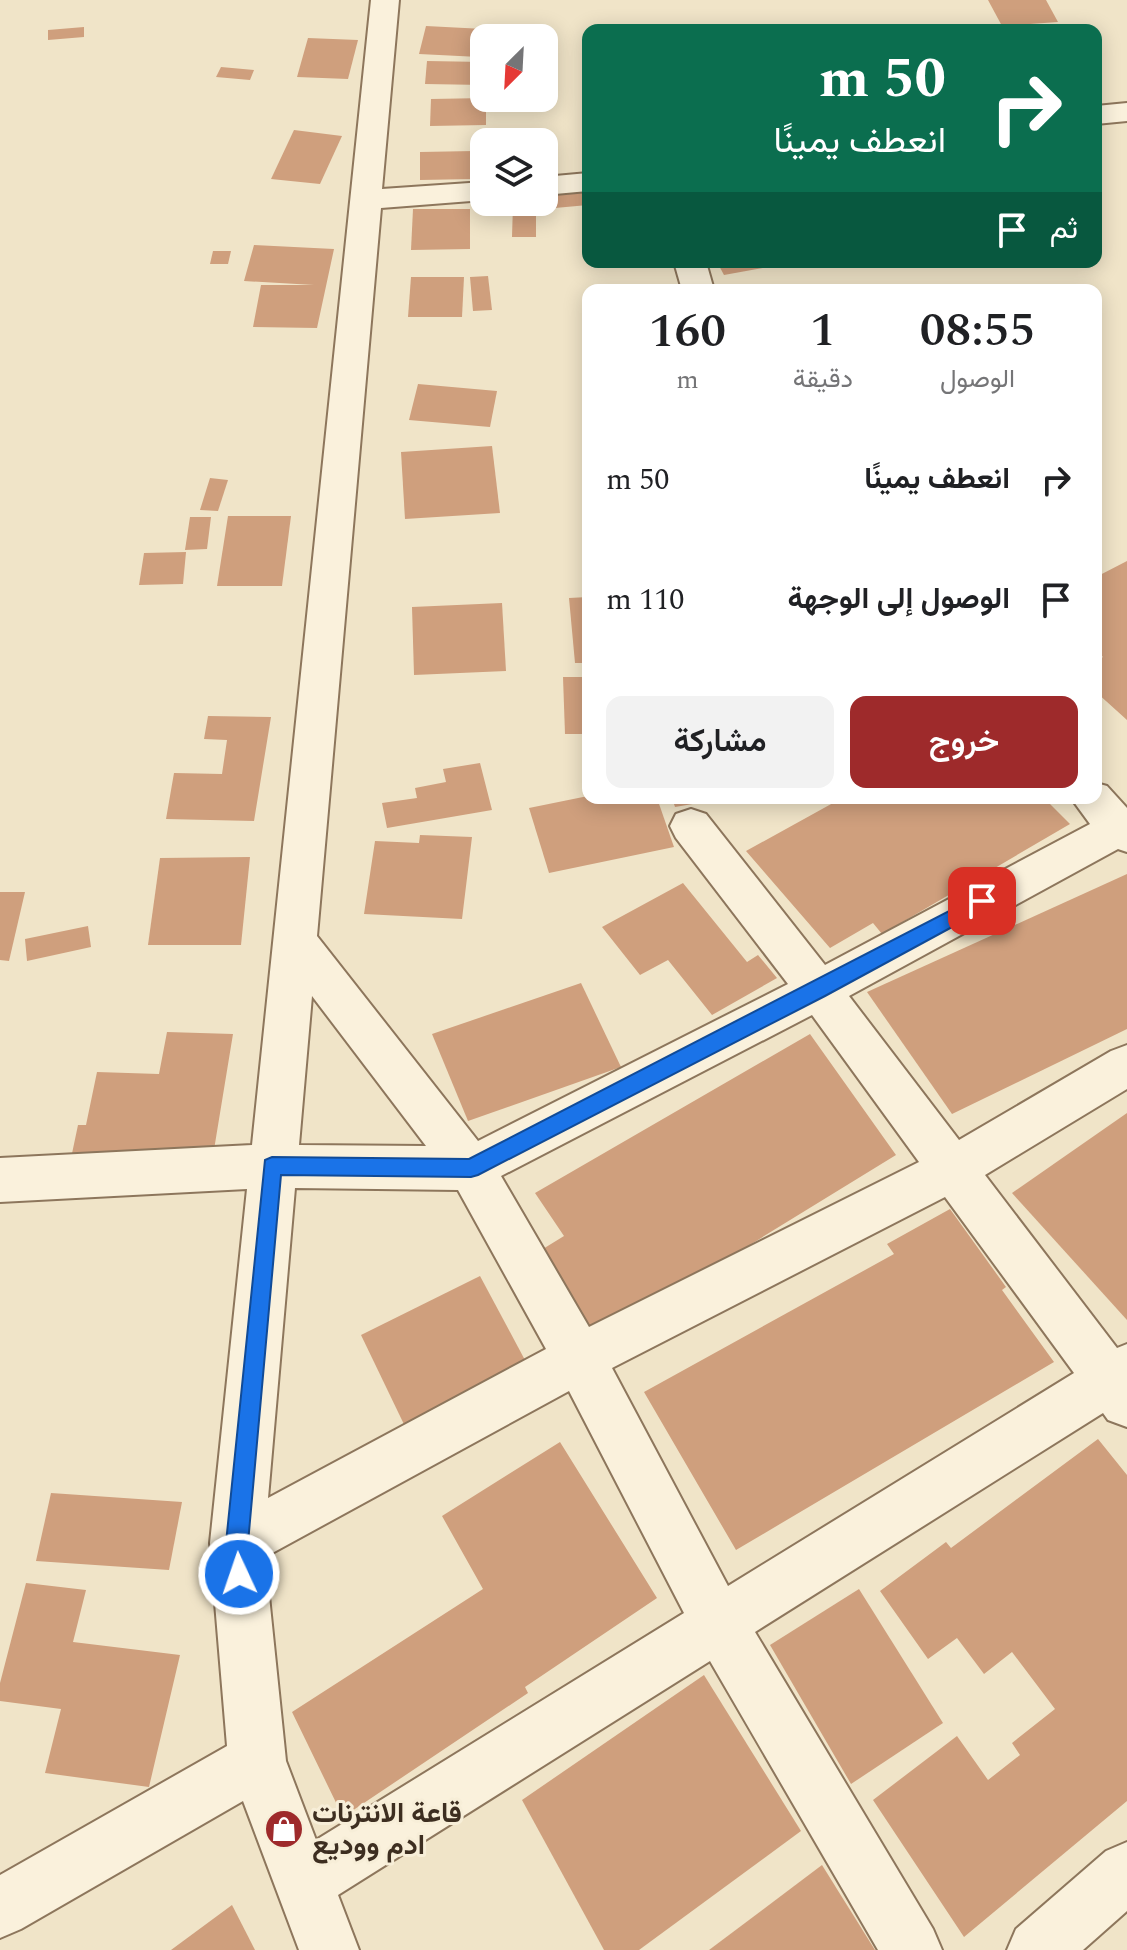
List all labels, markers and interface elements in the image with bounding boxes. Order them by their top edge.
north arrow [470,24,558,112]
map controls [470,24,558,216]
text: 50 m [819,37,946,122]
icon: right [974,56,1078,160]
text: انعطف يمينًا [774,114,946,169]
button: layers [470,128,558,216]
text: ثم [1050,206,1078,252]
icon: arrive [990,208,1034,252]
text: 1 [810,294,836,367]
text: 08:55 [920,294,1035,367]
text: 160 [649,295,726,368]
text: دقيقة [793,359,853,399]
text: الوصول [940,359,1015,399]
text: m [676,360,699,400]
text: انعطف يمينًا [864,456,1010,502]
text: 50 m [606,457,669,503]
icon: right [1034,458,1078,502]
text: الوصول إلى الوجهة [788,576,1010,622]
text: 110 m [606,577,684,623]
icon: arrive [1034,578,1078,622]
button: مشاركة [606,696,834,788]
button: خروج [850,696,1078,788]
pin [948,867,1016,935]
icon: arrive [960,879,1004,923]
position arrow [197,1532,281,1616]
place label: قاعة الانترنات ادم ووديع [312,1792,462,1867]
shop icon: قاعة الانترنات ادم ووديع [263,1808,305,1850]

